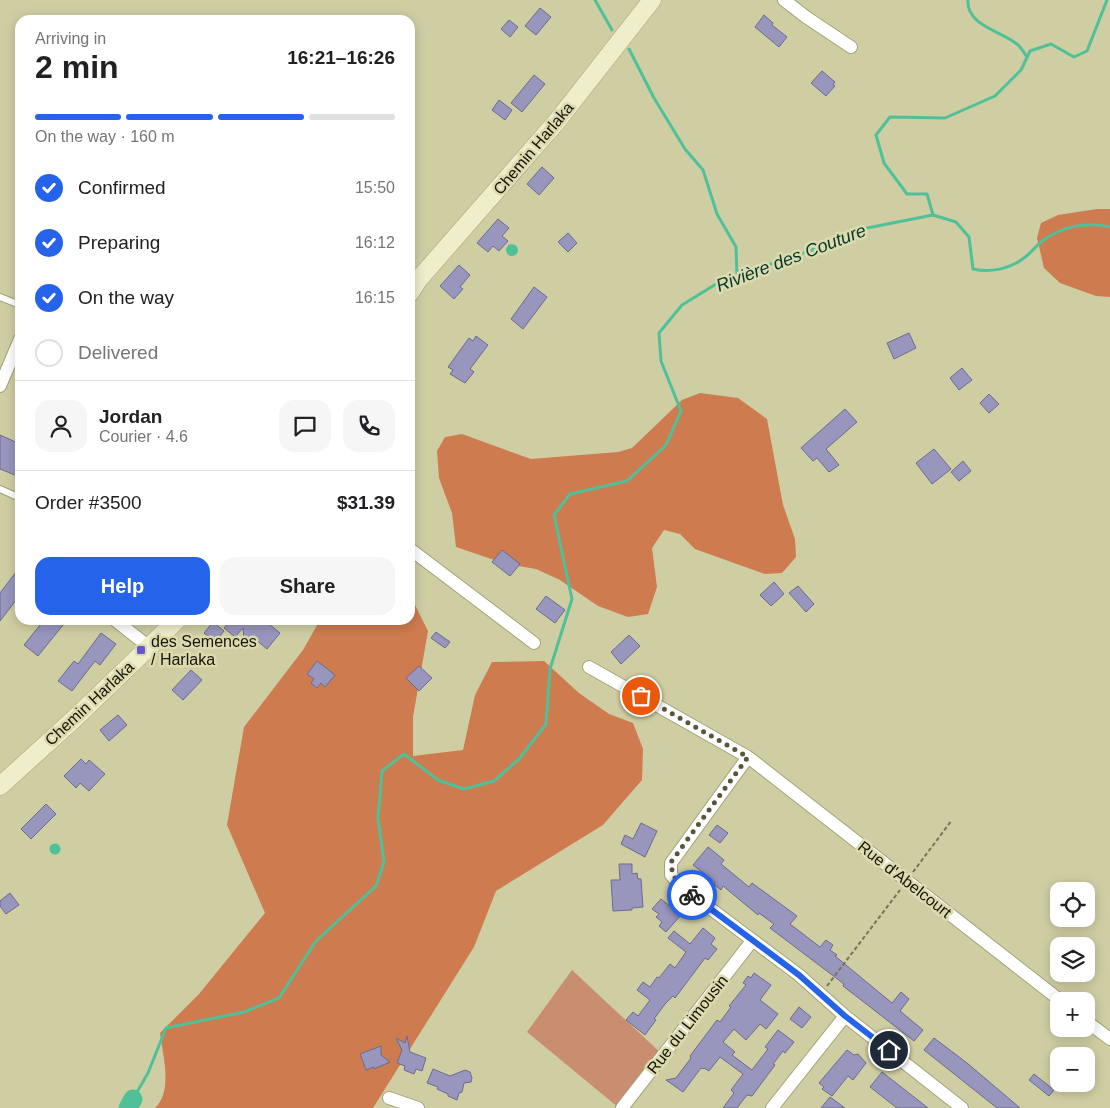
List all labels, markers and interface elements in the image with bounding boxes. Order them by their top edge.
text: Arriving in [35,30,106,47]
text: 16:21–16:26 [287,47,395,68]
text: 2 min [35,49,119,85]
street label: Chemin Harlaka [490,99,577,198]
text: On the way · 160 m [35,128,175,145]
icon: check [35,174,63,202]
text: Confirmed [78,177,166,198]
text: 15:50 [355,179,395,196]
water label: Rivière des Couture [713,220,869,296]
icon: check [35,229,63,257]
text: Preparing [78,232,160,253]
text: 16:12 [355,234,395,251]
icon: check [35,284,63,312]
text: On the way [78,287,174,308]
text: 16:15 [355,289,395,306]
text: Delivered [78,342,158,363]
button: person [35,400,87,452]
button: chat [279,400,331,452]
button: phone [343,400,395,452]
text: Jordan [99,406,162,427]
text: Courier · 4.6 [99,428,188,445]
text: Order #3500 [35,492,142,513]
text: $31.39 [337,492,395,513]
button: Help [35,557,210,615]
button: Share [220,557,395,615]
place label: des Semences / Harlaka [151,633,257,668]
marker: des Semences / Harlaka [135,644,147,656]
street label: Chemin Harlaka [42,658,137,749]
pin [620,675,662,717]
icon: bag [627,682,655,710]
street label: Rue d'Abelcourt [855,838,955,921]
courier [667,870,717,920]
icon: bike [678,881,706,909]
map controls [1050,882,1095,1092]
button: locate [1050,882,1095,927]
button: layers [1050,937,1095,982]
street label: Rue du Limousin [644,972,731,1077]
button: + [1050,992,1095,1037]
pin [868,1029,910,1071]
icon: home [875,1036,903,1064]
button: − [1050,1047,1095,1092]

